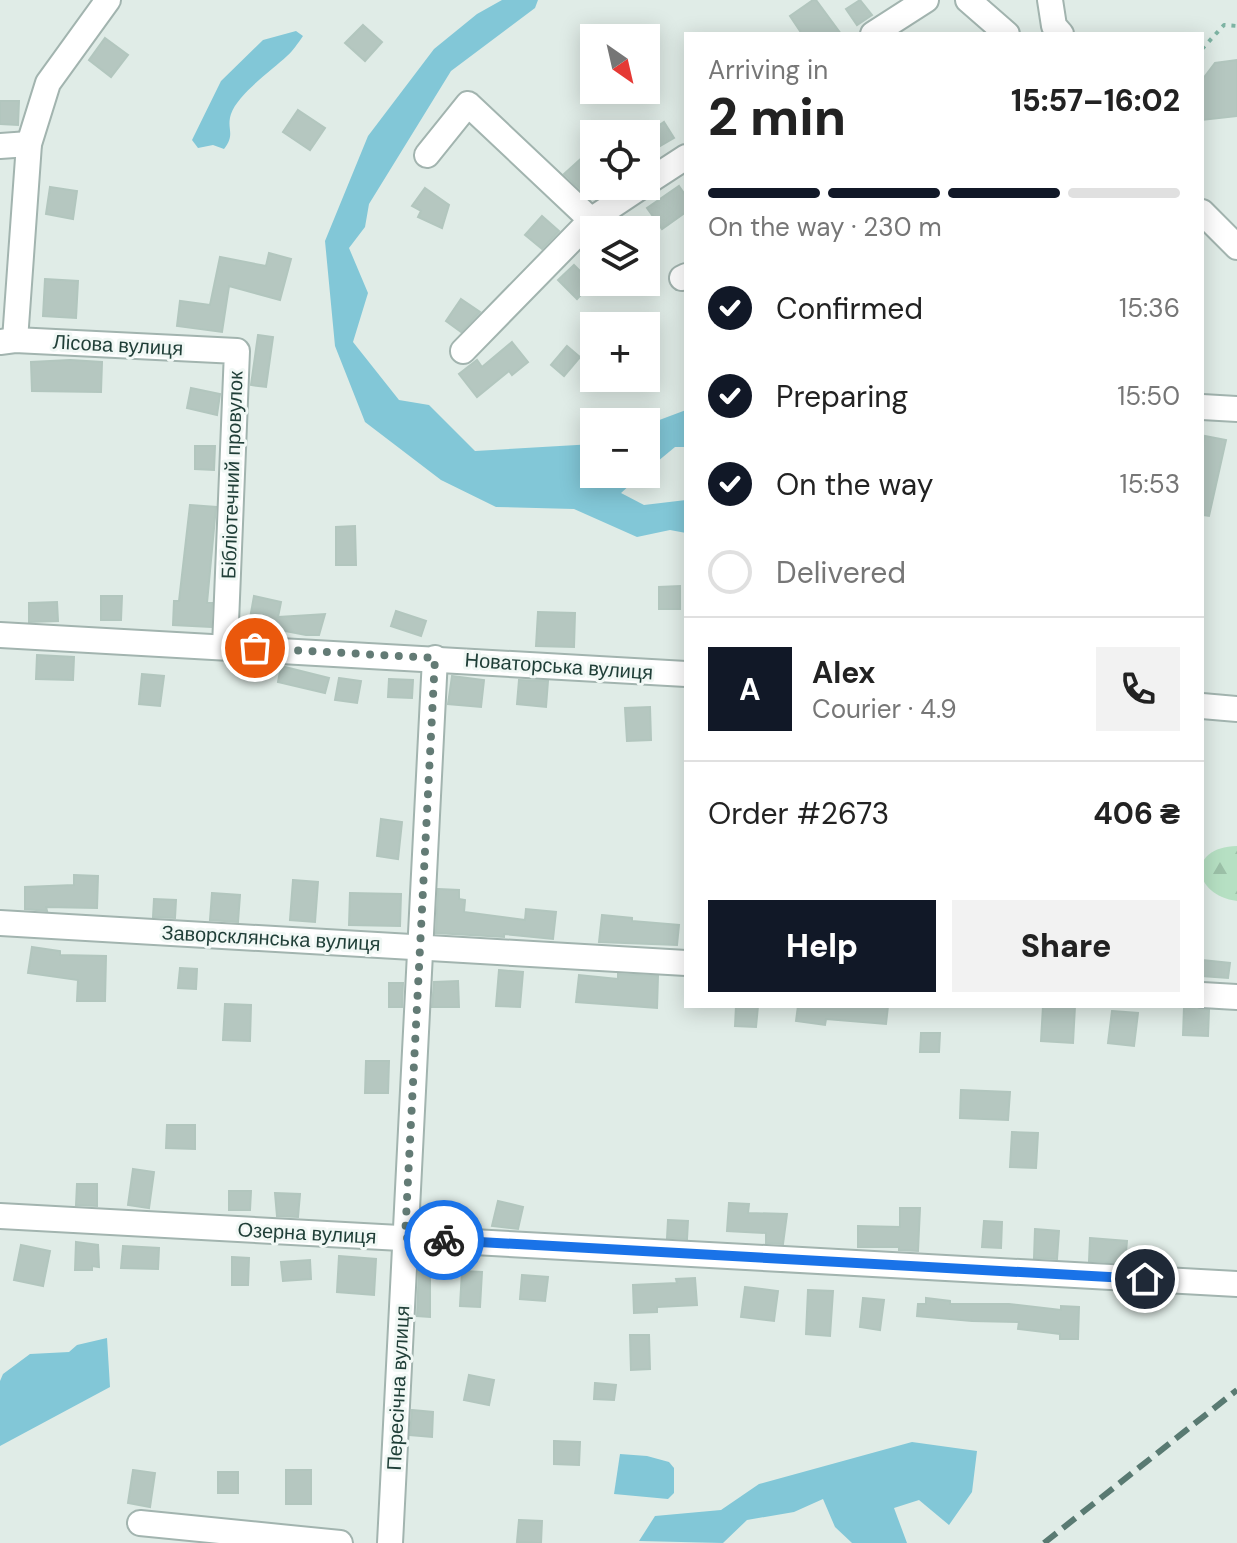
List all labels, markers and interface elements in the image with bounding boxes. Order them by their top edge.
north arrow [580,24,660,104]
map controls [580,24,660,488]
text: Arriving in [708,53,828,87]
text: 15:57–16:02 [1011,81,1180,120]
text: 2 min [708,83,846,151]
button: locate [580,120,660,200]
text: On the way · 230 m [708,210,942,244]
button: layers [580,216,660,296]
icon: check [708,286,752,330]
text: Confirmed [776,289,923,328]
text: 15:36 [1119,291,1180,325]
button: + [580,312,660,392]
street label: Лісова вулиця [52,329,184,361]
street label: Бібліотечний провулок [215,370,249,579]
icon: check [708,374,752,418]
text: Preparing [776,377,908,416]
text: 15:50 [1117,379,1180,413]
button: − [580,408,660,488]
icon: check [708,462,752,506]
text: On the way [776,465,933,504]
text: 15:53 [1120,467,1180,501]
text: Delivered [776,553,906,592]
pin [221,614,289,682]
icon: bag [233,626,277,670]
street label: Новаторська вулиця [464,646,654,686]
button: phone [1096,647,1180,731]
text: Alex [812,653,875,692]
text: A [739,670,761,709]
text: Courier · 4.9 [812,692,957,726]
text: Order #2673 [708,794,889,833]
text: 406 ₴ [1093,794,1180,833]
button: Help [708,900,936,992]
button: Share [952,900,1180,992]
street label: Заворсклянська вулиця [161,919,381,957]
courier [404,1200,484,1280]
street label: Озерна вулиця [237,1216,377,1250]
icon: bike [422,1218,466,1262]
pin [1111,1245,1179,1313]
icon: home [1123,1257,1167,1301]
street label: Пересічна вулиця [381,1305,415,1471]

